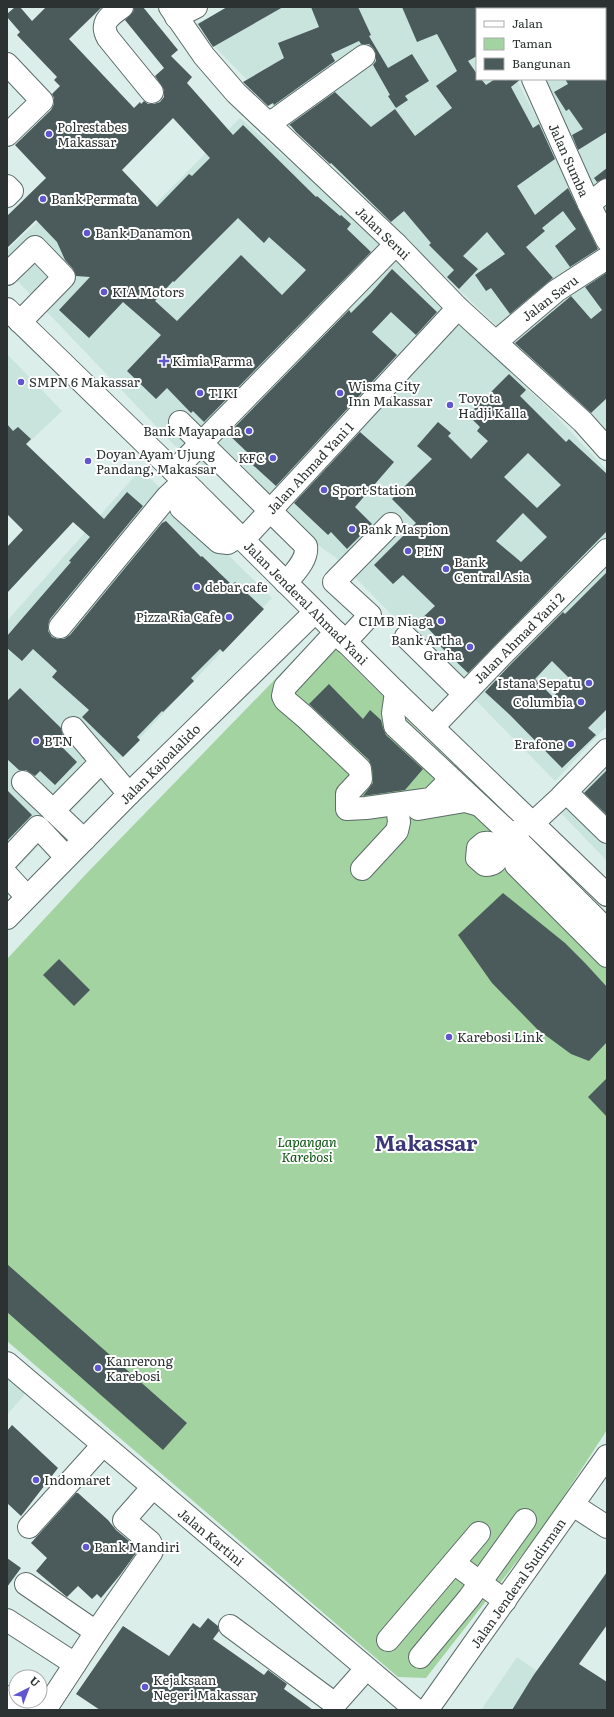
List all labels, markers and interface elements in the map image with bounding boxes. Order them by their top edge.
legend [476,8,606,80]
text: Jalan [512,14,543,32]
text: Taman [512,34,552,52]
text: Bangunan [512,54,571,72]
place label: Polrestabes Makassar [57,117,127,151]
street label: Jalan Sumba [545,120,594,200]
marker: Polrestabes Makassar [44,129,54,139]
place label: Bank Permata [51,189,138,208]
marker: Bank Permata [38,194,48,204]
street label: Jalan Serui [352,202,415,264]
place label: Bank Danamon [95,223,191,242]
marker: Bank Danamon [82,228,92,238]
street label: Jalan Savu [518,270,582,325]
place label: KIA Motors [112,282,184,301]
marker: KIA Motors [99,287,109,297]
place label: Kimia Farma [172,351,253,370]
marker: Kimia Farma [159,356,169,366]
place label: SMPN 6 Makassar [29,372,141,391]
place label: Wisma City Inn Makassar [348,376,433,410]
marker: SMPN 6 Makassar [16,377,26,387]
place label: TIKI [208,383,238,402]
marker: TIKI [195,388,205,398]
marker: Wisma City Inn Makassar [335,388,345,398]
place label: Toyota Hadji Kalla [458,388,527,422]
marker: Toyota Hadji Kalla [445,400,455,410]
street label: Jalan Ahmad Yani 1 [262,417,358,518]
place label: Bank Mayapada [143,421,241,440]
marker: Bank Mayapada [244,426,254,436]
place label: Doyan Ayam Ujung Pandang, Makassar [96,444,217,478]
place label: KFC [238,448,265,467]
marker: KFC [268,453,278,463]
marker: Doyan Ayam Ujung Pandang, Makassar [83,456,93,466]
place label: Sport Station [332,480,415,499]
marker: Sport Station [319,485,329,495]
place label: Bank Maspion [360,519,449,538]
marker: Bank Maspion [347,524,357,534]
street label: Jalan Jenderal Ahmad Yani [240,536,373,669]
place label: PLN [416,541,443,560]
marker: PLN [403,546,413,556]
place label: Bank Central Asia [454,552,530,586]
marker: Bank Central Asia [441,564,451,574]
place label: debar cafe [205,577,268,596]
marker: debar cafe [192,582,202,592]
street label: Jalan Ahmad Yani 2 [469,588,569,687]
place label: Pizza Ria Cafe [136,607,221,626]
place label: CIMB Niaga [358,611,433,630]
marker: Pizza Ria Cafe [224,612,234,622]
marker: CIMB Niaga [436,616,446,626]
place label: Bank Artha Graha [391,630,462,664]
marker: Bank Artha Graha [465,642,475,652]
place label: Istana Sepatu [497,673,581,692]
marker: Istana Sepatu [584,678,594,688]
place label: Columbia [513,692,573,711]
marker: Columbia [576,697,586,707]
street label: Jalan Kajoalalido [115,719,204,808]
place label: BTN [44,731,73,750]
place label: Erafone [514,734,563,753]
marker: BTN [31,736,41,746]
marker: Erafone [566,739,576,749]
place label: Karebosi Link [457,1027,544,1046]
marker: Karebosi Link [444,1032,454,1042]
district label: Makassar [374,1126,478,1157]
park label: Lapangan Karebosi [277,1132,337,1166]
place label: Kanrerong Karebosi [106,1351,174,1385]
marker: Kanrerong Karebosi [93,1363,103,1373]
place label: Indomaret [44,1470,111,1489]
marker: Indomaret [31,1475,41,1485]
street label: Jalan Kartini [174,1503,249,1570]
street label: Jalan Jenderal Sudirman [465,1513,570,1652]
place label: Bank Mandiri [94,1537,180,1556]
marker: Bank Mandiri [81,1542,91,1552]
north arrow [8,1669,48,1709]
place label: Kejaksaan Negeri Makassar [153,1670,257,1704]
text: U [27,1672,44,1690]
marker: Kejaksaan Negeri Makassar [140,1682,150,1692]

